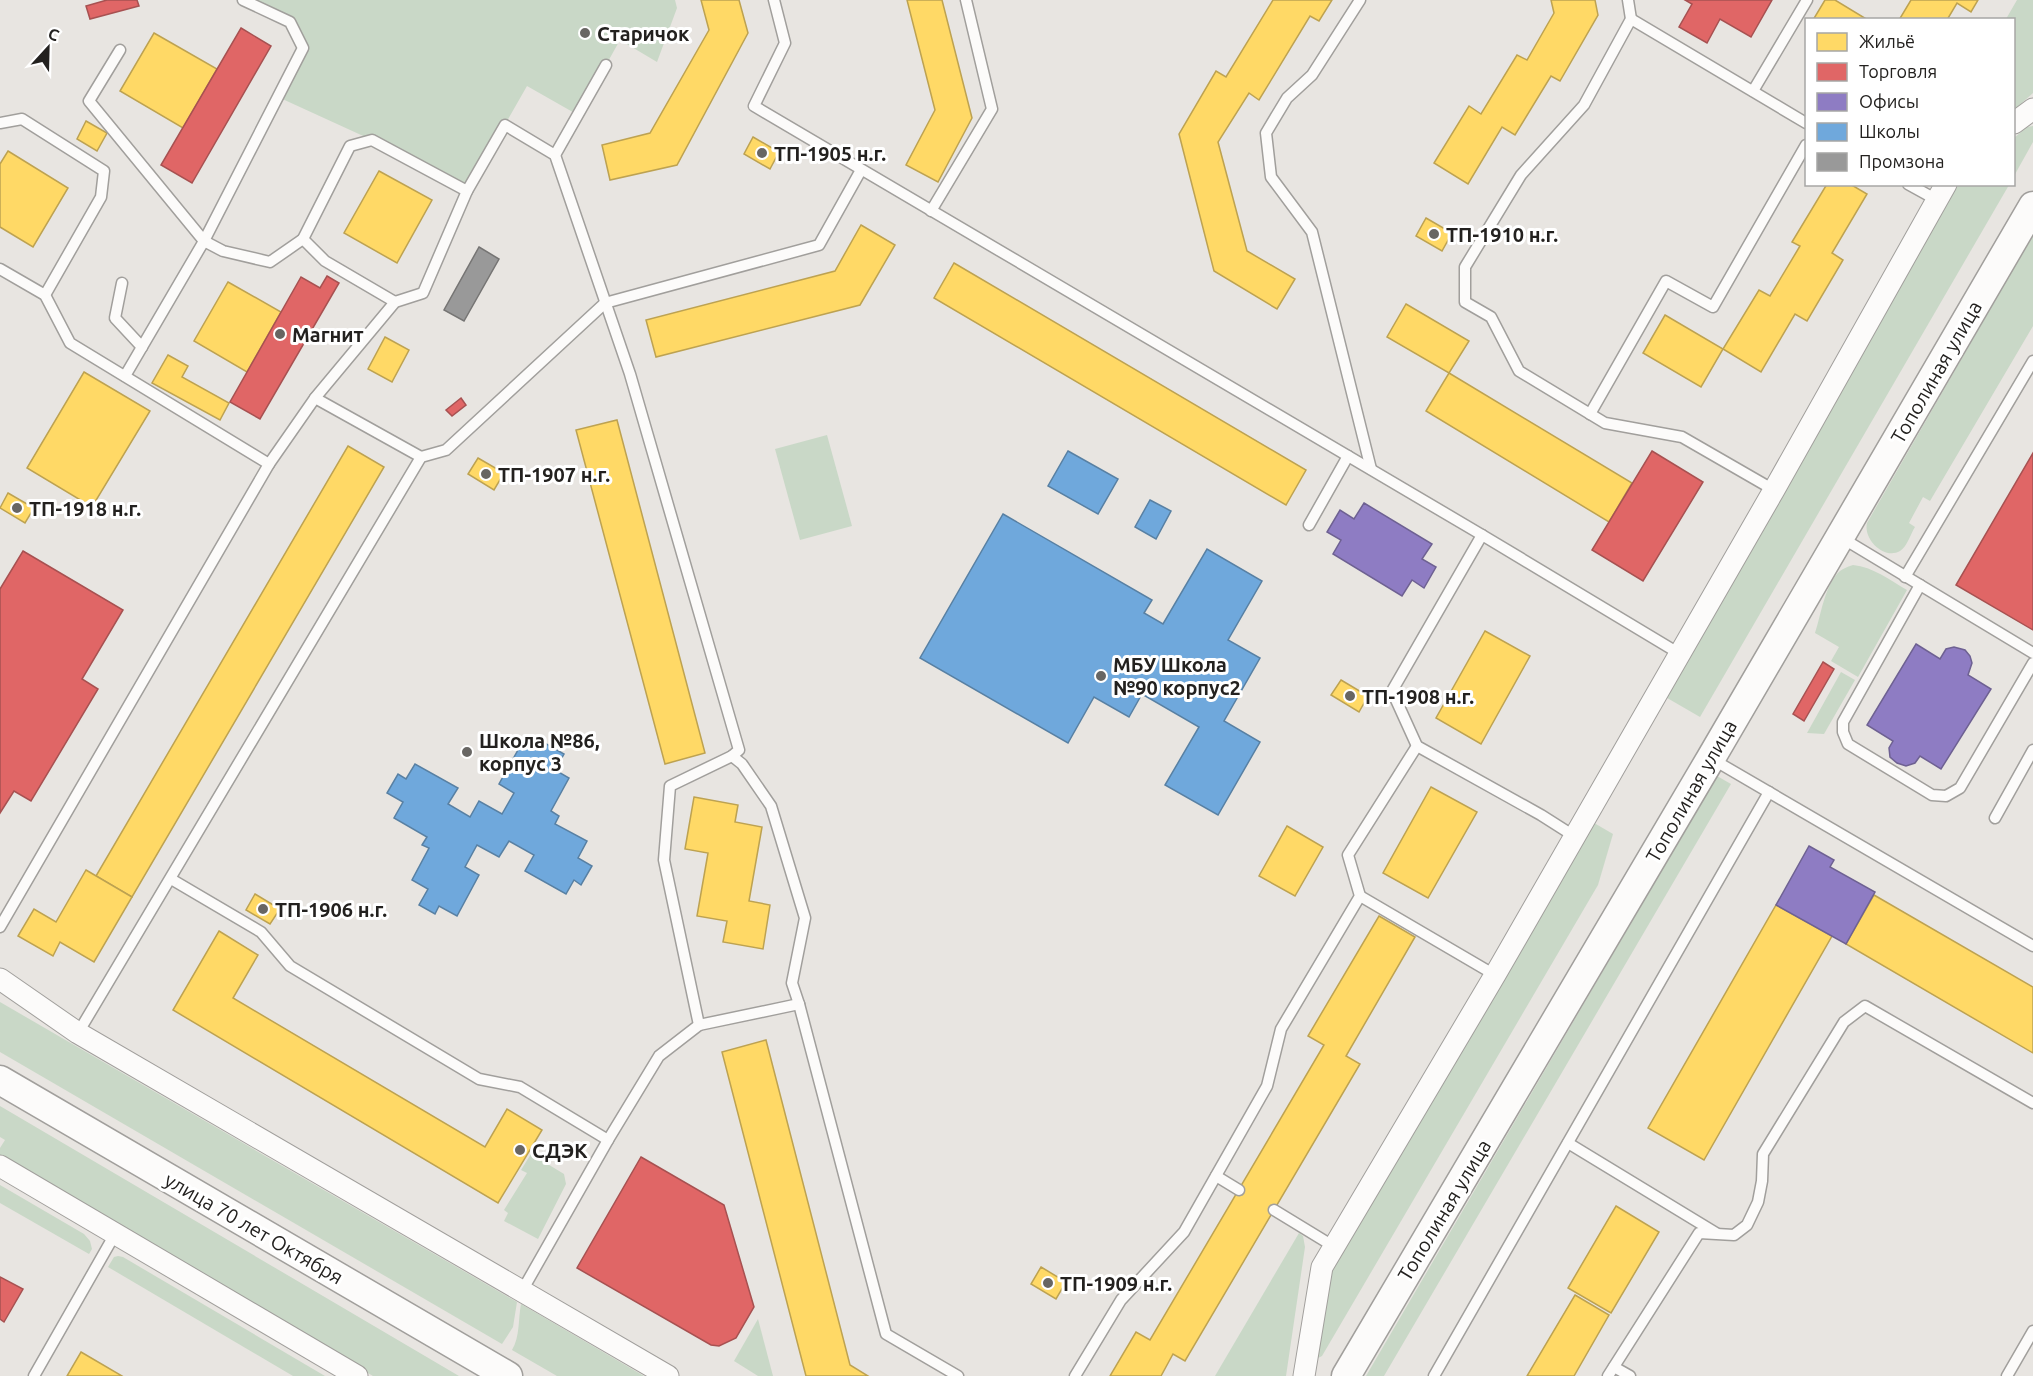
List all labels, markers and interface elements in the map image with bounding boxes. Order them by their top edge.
north arrow [18,18,78,78]
legend [1805,18,2015,186]
place label: Старичок [597,22,690,45]
text: С [46,24,62,44]
marker: Старичок [578,26,592,40]
text: Жильё [1859,31,1915,51]
text: Торговля [1859,61,1937,81]
text: Офисы [1859,91,1919,111]
text: Школы [1859,121,1920,141]
place label: ТП-1905 н.г. [774,142,886,165]
marker: ТП-1905 н.г. [755,146,769,160]
text: Промзона [1859,151,1944,171]
place label: ТП-1910 н.г. [1446,223,1558,246]
marker: ТП-1910 н.г. [1427,227,1441,241]
street label: Тополиная улица [1886,297,1986,447]
place label: Магнит [292,323,364,346]
marker: Магнит [273,327,287,341]
place label: ТП-1907 н.г. [498,463,610,486]
marker: ТП-1907 н.г. [479,467,493,481]
place label: ТП-1918 н.г. [29,497,141,520]
marker: ТП-1918 н.г. [10,501,24,515]
place label: МБУ Школа №90 корпус2 [1113,653,1241,699]
marker: МБУ Школа №90 корпус2 [1094,669,1108,683]
place label: ТП-1908 н.г. [1362,685,1474,708]
marker: ТП-1908 н.г. [1343,689,1357,703]
street label: Тополиная улица [1641,716,1741,866]
place label: Школа №86, корпус 3 [479,729,600,775]
marker: Школа №86, корпус 3 [460,745,474,759]
place label: ТП-1906 н.г. [275,898,387,921]
marker: ТП-1906 н.г. [256,902,270,916]
street label: Тополиная улица [1393,1135,1495,1285]
place label: СДЭК [532,1139,588,1162]
marker: СДЭК [513,1143,527,1157]
street label: улица 70 лет Октября [161,1167,347,1289]
place label: ТП-1909 н.г. [1060,1272,1172,1295]
marker: ТП-1909 н.г. [1041,1276,1055,1290]

